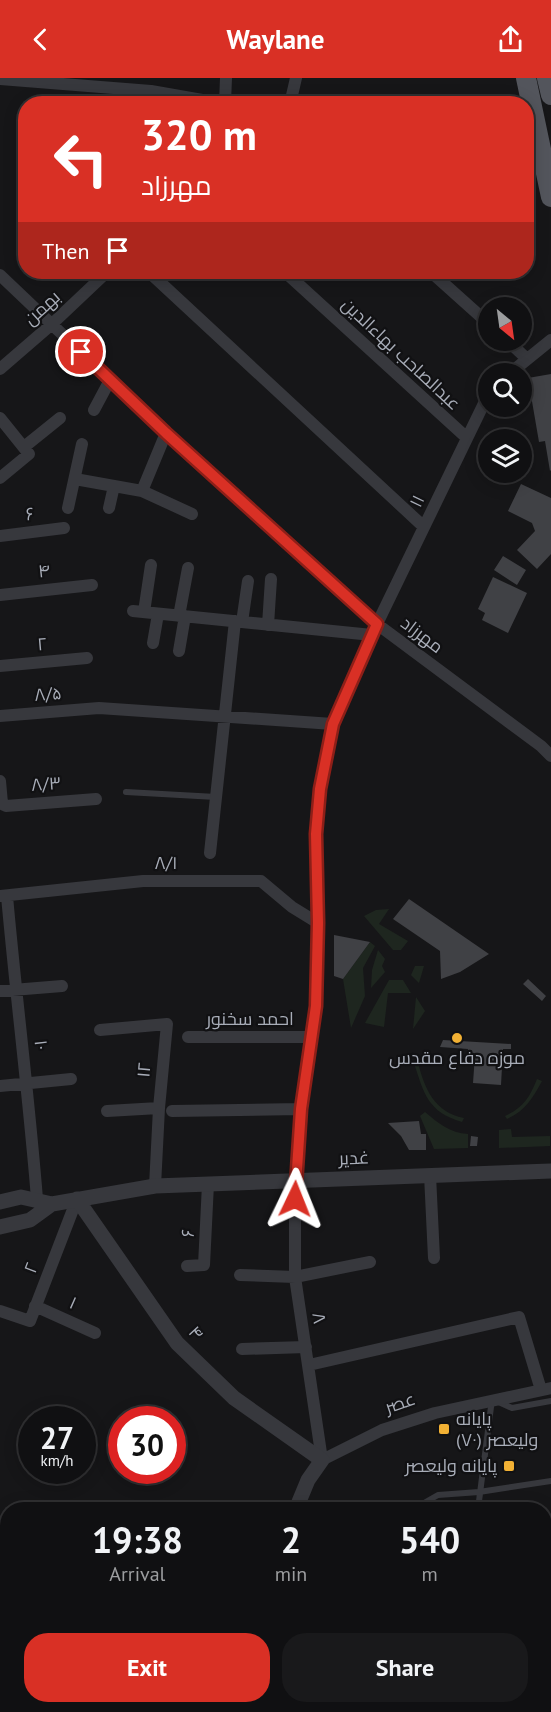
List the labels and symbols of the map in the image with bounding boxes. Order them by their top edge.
street label: بهمن [19,285,65,330]
street label: عبدالصاحب بهاءالدین [337,293,466,415]
north arrow [478,297,532,351]
pin [55,326,106,377]
street label: ۱۱ [404,491,429,511]
street label: ۶ [24,502,36,525]
street label: ۴ [37,558,51,583]
street label: مهرزاد [397,611,448,658]
street label: ۲ [36,632,48,655]
street label: ۸/۵ [33,681,62,706]
street label: ۸/۳ [30,771,62,796]
street label: ۸/۱ [154,851,178,874]
street label: احمد سخنور [205,1007,294,1030]
marker: موزه دفاع مقدس [450,1031,464,1045]
street label: ۱۰ [29,1039,54,1051]
place label: موزه دفاع مقدس [389,1046,525,1070]
street label: ۱۲ [131,1061,156,1078]
street label: غدیر [337,1145,370,1170]
position arrow [263,1167,327,1231]
street label: ۶ [176,1228,199,1238]
street label: ۲ [18,1259,43,1276]
street label: ۱ [66,1291,80,1314]
street label: ۸ [307,1311,332,1325]
street label: ۴ [184,1320,209,1345]
street label: عصر [381,1387,418,1419]
speed limit sign: 30 [108,1406,186,1484]
place label: پایانه ولیعصر (۷۰) [456,1407,538,1451]
marker: پایانه ولیعصر (۷۰) [437,1422,451,1436]
place label: پایانه ولیعصر [404,1454,497,1478]
marker: پایانه ولیعصر [502,1459,516,1473]

